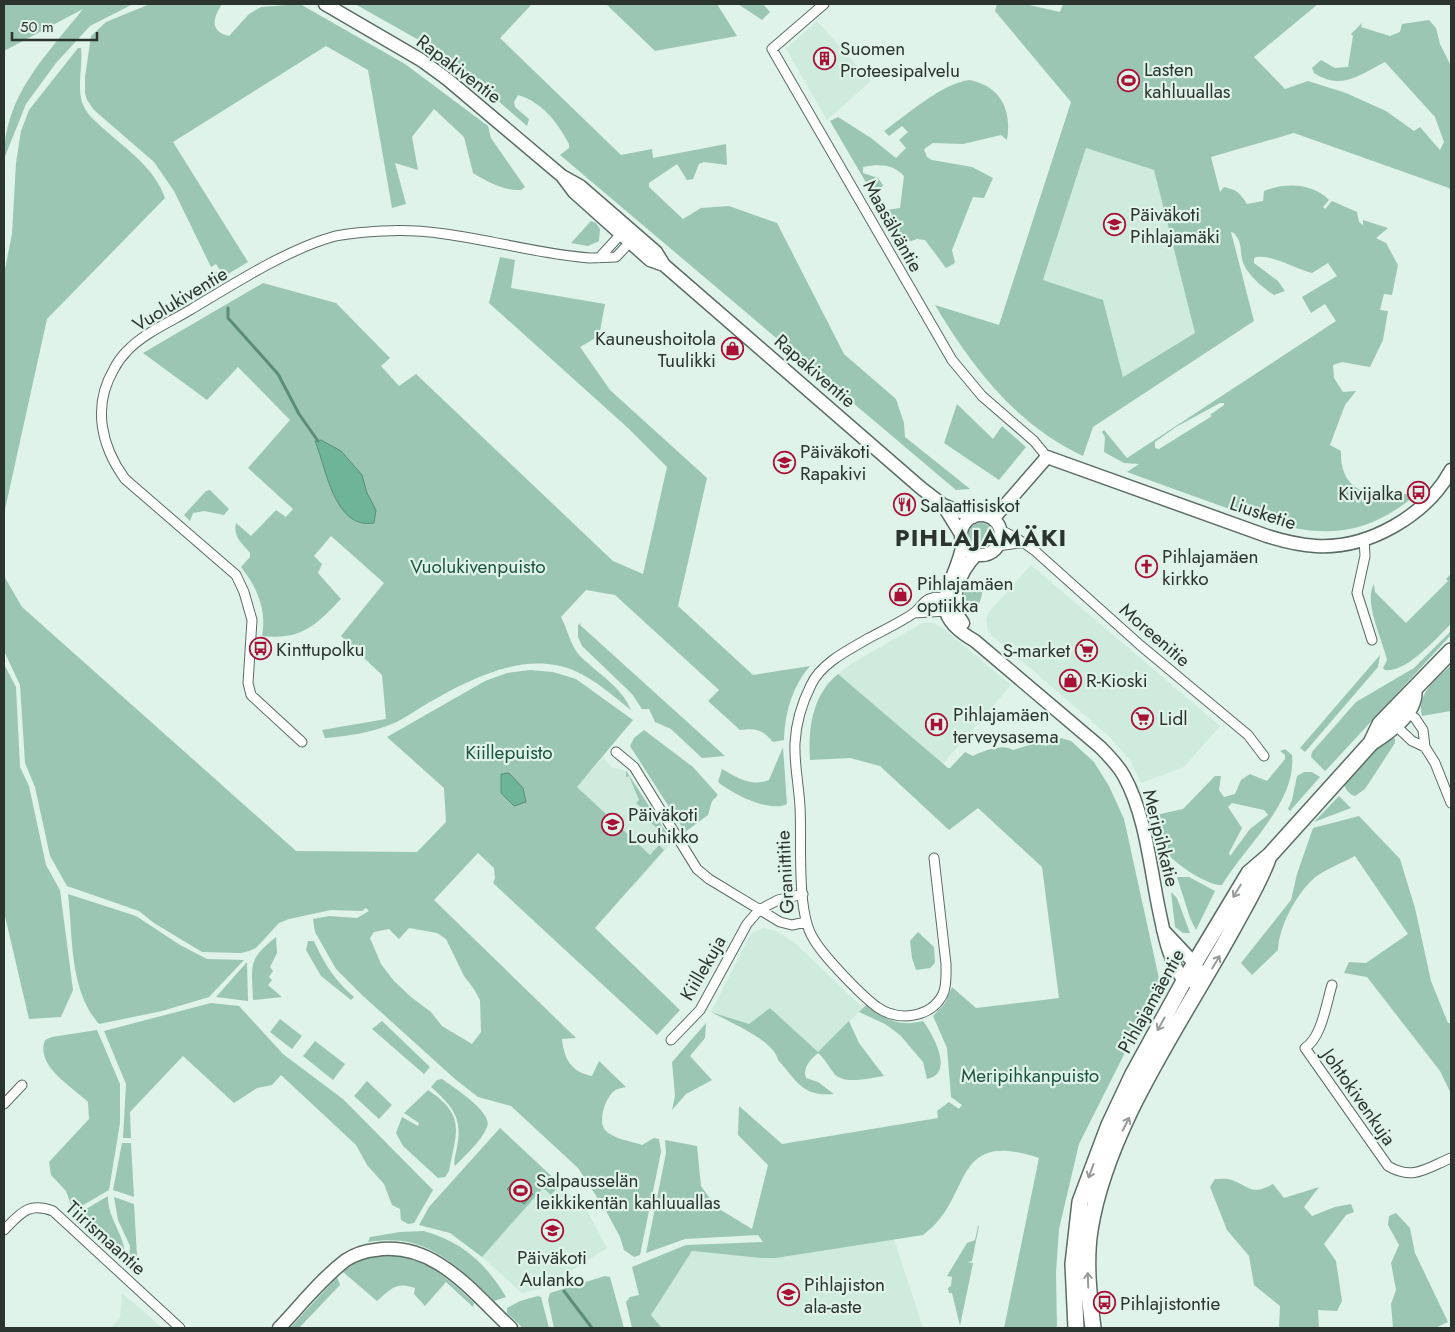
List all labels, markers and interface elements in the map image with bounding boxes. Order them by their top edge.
scale bar [12,10,98,42]
text: 50 m [20,16,54,38]
street label: Rapakiventie [411,28,507,110]
place label: Suomen Proteesipalvelu [840,35,960,84]
building icon: Suomen Proteesipalvelu [812,47,836,71]
place label: Lasten kahluuallas [1144,56,1231,105]
sports icon: Lasten kahluuallas [1116,68,1140,92]
street label: Maasälväntie [857,175,930,277]
place label: Päiväkoti Pihlajamäki [1130,201,1220,250]
school or university icon: Päiväkoti Pihlajamäki [1102,213,1126,237]
street label: Vuolukiventie [127,260,233,338]
place label: Kauneushoitola Tuulikki [595,325,716,374]
street label: Rapakiventie [768,328,862,414]
shop icon: Kauneushoitola Tuulikki [720,337,744,361]
place label: Päiväkoti Rapakivi [800,438,870,487]
school or university icon: Päiväkoti Rapakivi [772,450,796,474]
place label: Kivijalka [1338,480,1403,507]
bus stop icon: Kivijalka [1407,481,1431,505]
street label: Liusketie [1226,490,1300,536]
place label: Salaattisiskot [920,492,1020,519]
restaurant icon: Salaattisiskot [892,493,916,517]
district label: PIHLAJAMÄKI [895,520,1067,555]
place label: Pihlajamäen kirkko [1162,543,1259,592]
park label: Vuolukivenpuisto [410,553,546,580]
church icon: Pihlajamäen kirkko [1134,555,1158,579]
place label: Pihlajamäen optiikka [917,570,1014,619]
shop icon: Pihlajamäen optiikka [889,582,913,606]
street label: Moreenitie [1114,597,1196,673]
place label: Kinttupolku [276,636,364,663]
bus stop icon: Kinttupolku [248,637,272,661]
place label: S-market [1003,637,1070,664]
supermarket icon: S-market [1074,638,1098,662]
place label: R-Kioski [1086,667,1148,694]
shop icon: R-Kioski [1058,668,1082,692]
place label: Pihlajamäen terveysasema [953,701,1059,750]
place label: Lidl [1159,705,1188,732]
supermarket icon: Lidl [1131,706,1155,730]
hospital icon: Pihlajamäen terveysasema [925,713,949,737]
park label: Kiillepuisto [465,739,553,766]
street label: Meripihkatie [1136,787,1186,890]
place label: Päiväkoti Louhikko [628,801,699,850]
school or university icon: Päiväkoti Louhikko [600,813,624,837]
street label: Graniittitie [769,829,801,914]
one-way arrow [1232,883,1242,897]
street label: Kiillekuja [674,930,732,1006]
street label: Pihlajamäentie [1111,944,1191,1058]
one-way arrow [1211,955,1221,969]
one-way arrow [1156,1016,1165,1031]
street label: Johtokivenkuja [1314,1041,1402,1151]
park label: Meripihkanpuisto [961,1062,1099,1089]
one-way arrow [1121,1116,1131,1131]
one-way arrow [1086,1162,1095,1178]
place label: Salpausselän leikkikentän kahluuallas [536,1167,721,1216]
sports icon: Salpausselän leikkikentän kahluuallas [508,1179,532,1203]
street label: Tiirismaantie [60,1194,152,1282]
school or university icon: Päiväkoti Aulanko [540,1219,564,1243]
place label: Päiväkoti Aulanko [517,1244,587,1293]
place label: Pihlajiston ala-aste [804,1271,885,1320]
one-way arrow [1084,1272,1093,1288]
school or university icon: Pihlajiston ala-aste [776,1283,800,1307]
place label: Pihlajistontie [1120,1290,1221,1317]
bus stop icon: Pihlajistontie [1092,1291,1116,1315]

